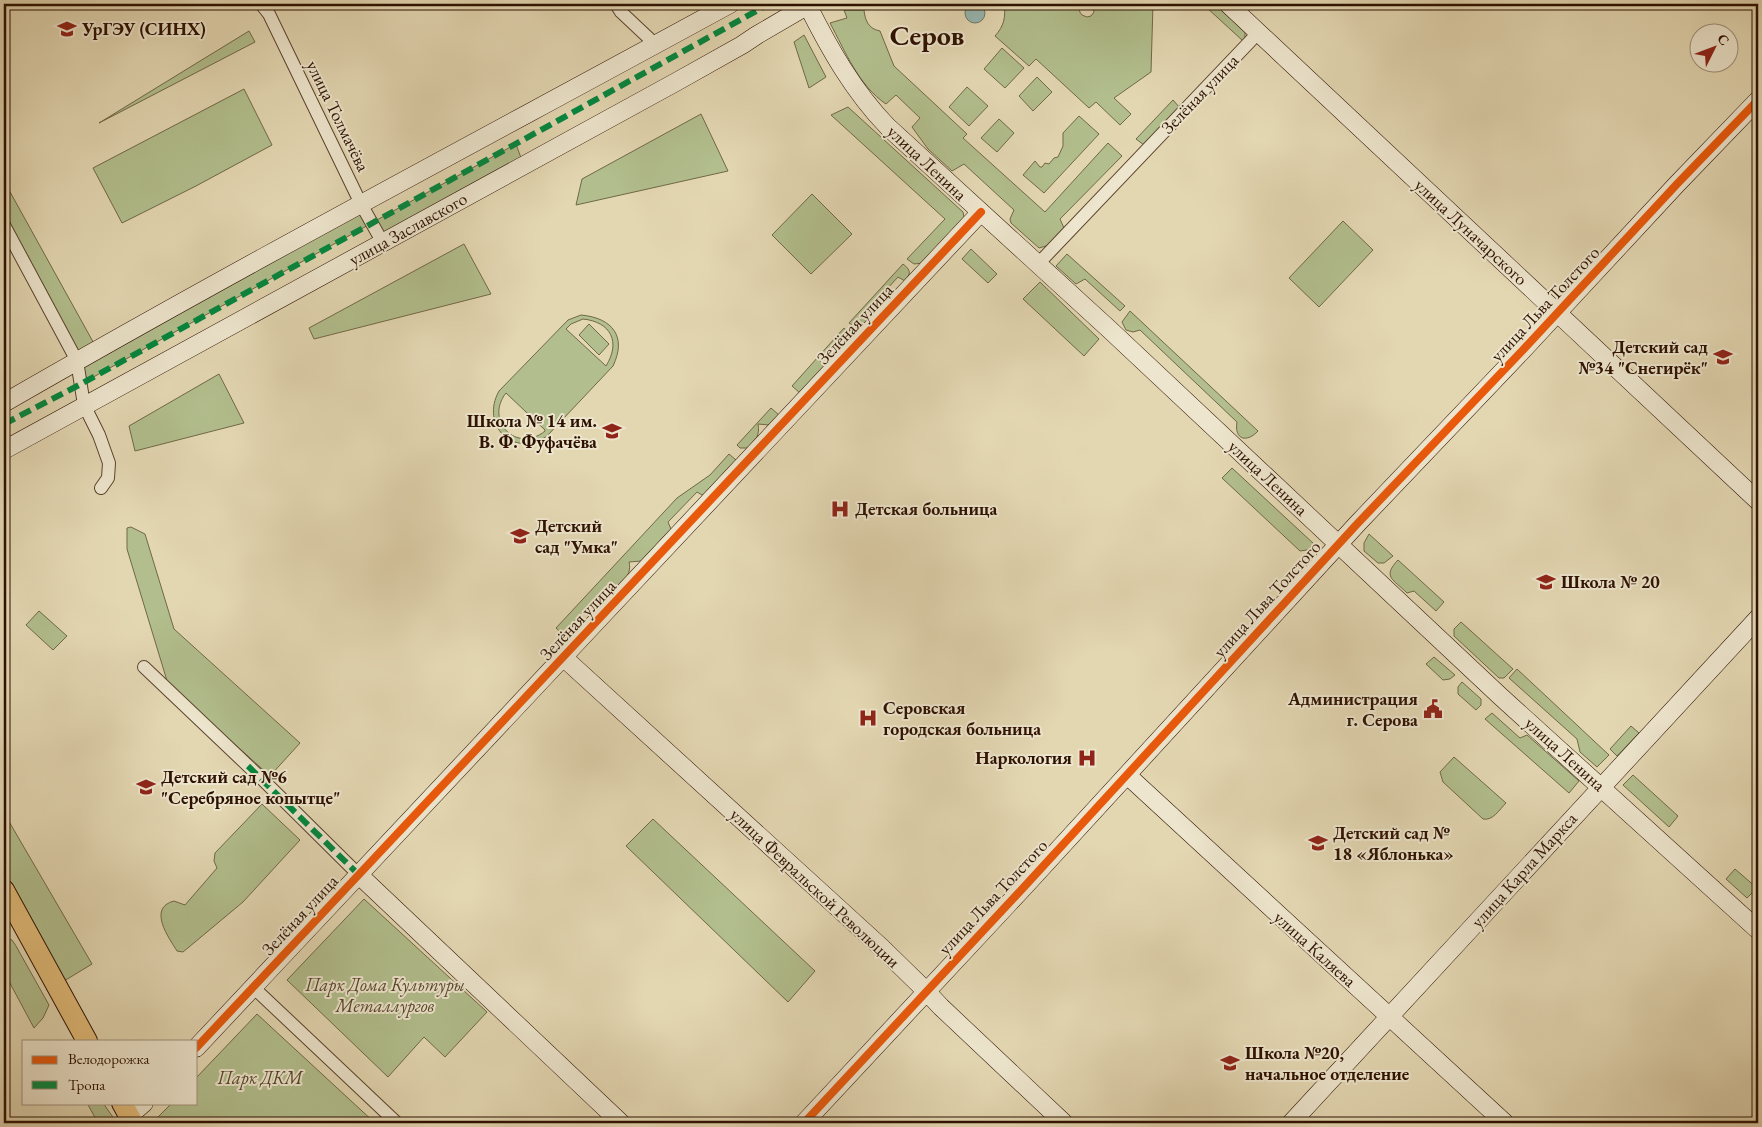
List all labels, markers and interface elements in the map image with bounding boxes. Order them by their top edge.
place label: УрГЭУ (СИНХ) [81,17,206,40]
district label: Серов [890,17,964,53]
school or university icon: УрГЭУ (СИНХ) [56,18,78,40]
north arrow [1690,22,1740,72]
text: С [1714,30,1734,49]
street label: Зелёная улица [1156,48,1244,138]
street label: улица Толмачёва [302,56,376,176]
street label: улица Ленина [883,120,973,206]
street label: улица Луначарского [1410,173,1533,290]
street label: улица Заславского [345,187,471,271]
street label: улица Льва Толстого [1485,241,1604,366]
street label: Зелёная улица [811,278,898,369]
place label: Детский сад №34 "Снегирёк" [1578,335,1708,379]
school or university icon: Детский сад №34 "Снегирёк" [1712,346,1734,368]
place label: Школа № 14 им. В. Ф. Фуфачёва [467,409,597,453]
school or university icon: Школа № 14 им. В. Ф. Фуфачёва [601,420,623,442]
street label: улица Ленина [1224,435,1314,521]
place label: Детская больница [855,497,998,520]
hospital icon: Детская больница [829,498,851,520]
place label: Детский сад "Умка" [535,514,618,558]
school or university icon: Детский сад "Умка" [509,525,531,547]
street label: улица Льва Толстого [1208,535,1325,662]
place label: Школа № 20 [1561,570,1660,593]
school or university icon: Школа № 20 [1535,571,1557,593]
street label: Зелёная улица [534,574,621,665]
place label: Администрация г. Серова [1287,687,1418,731]
place label: Серовская городская больница [883,696,1041,740]
public building icon: Администрация г. Серова [1422,698,1444,720]
hospital icon: Серовская городская больница [857,707,879,729]
street label: улица Ленина [1520,711,1611,796]
place label: Наркология [975,746,1072,769]
hospital icon: Наркология [1076,747,1098,769]
place label: Детский сад №6 "Серебряное копытце" [161,765,340,809]
school or university icon: Детский сад №6 "Серебряное копытце" [135,776,157,798]
street label: улица Февральской Революции [725,803,906,973]
street label: улица Карла Маркса [1466,806,1582,932]
place label: Детский сад № 18 «Яблонька» [1333,821,1454,865]
school or university icon: Детский сад № 18 «Яблонька» [1307,832,1329,854]
street label: улица Льва Толстого [933,834,1052,959]
street label: Зелёная улица [256,869,343,960]
street label: улица Каляева [1269,906,1362,992]
park label: Парк Дома Культуры Металлургов [304,973,465,1018]
legend [22,1040,198,1104]
place label: Школа №20, начальное отделение [1245,1041,1410,1085]
text: Велодорожка [68,1049,149,1068]
school or university icon: Школа №20, начальное отделение [1219,1052,1241,1074]
park label: Парк ДКМ [217,1066,304,1090]
text: Тропа [68,1075,105,1094]

